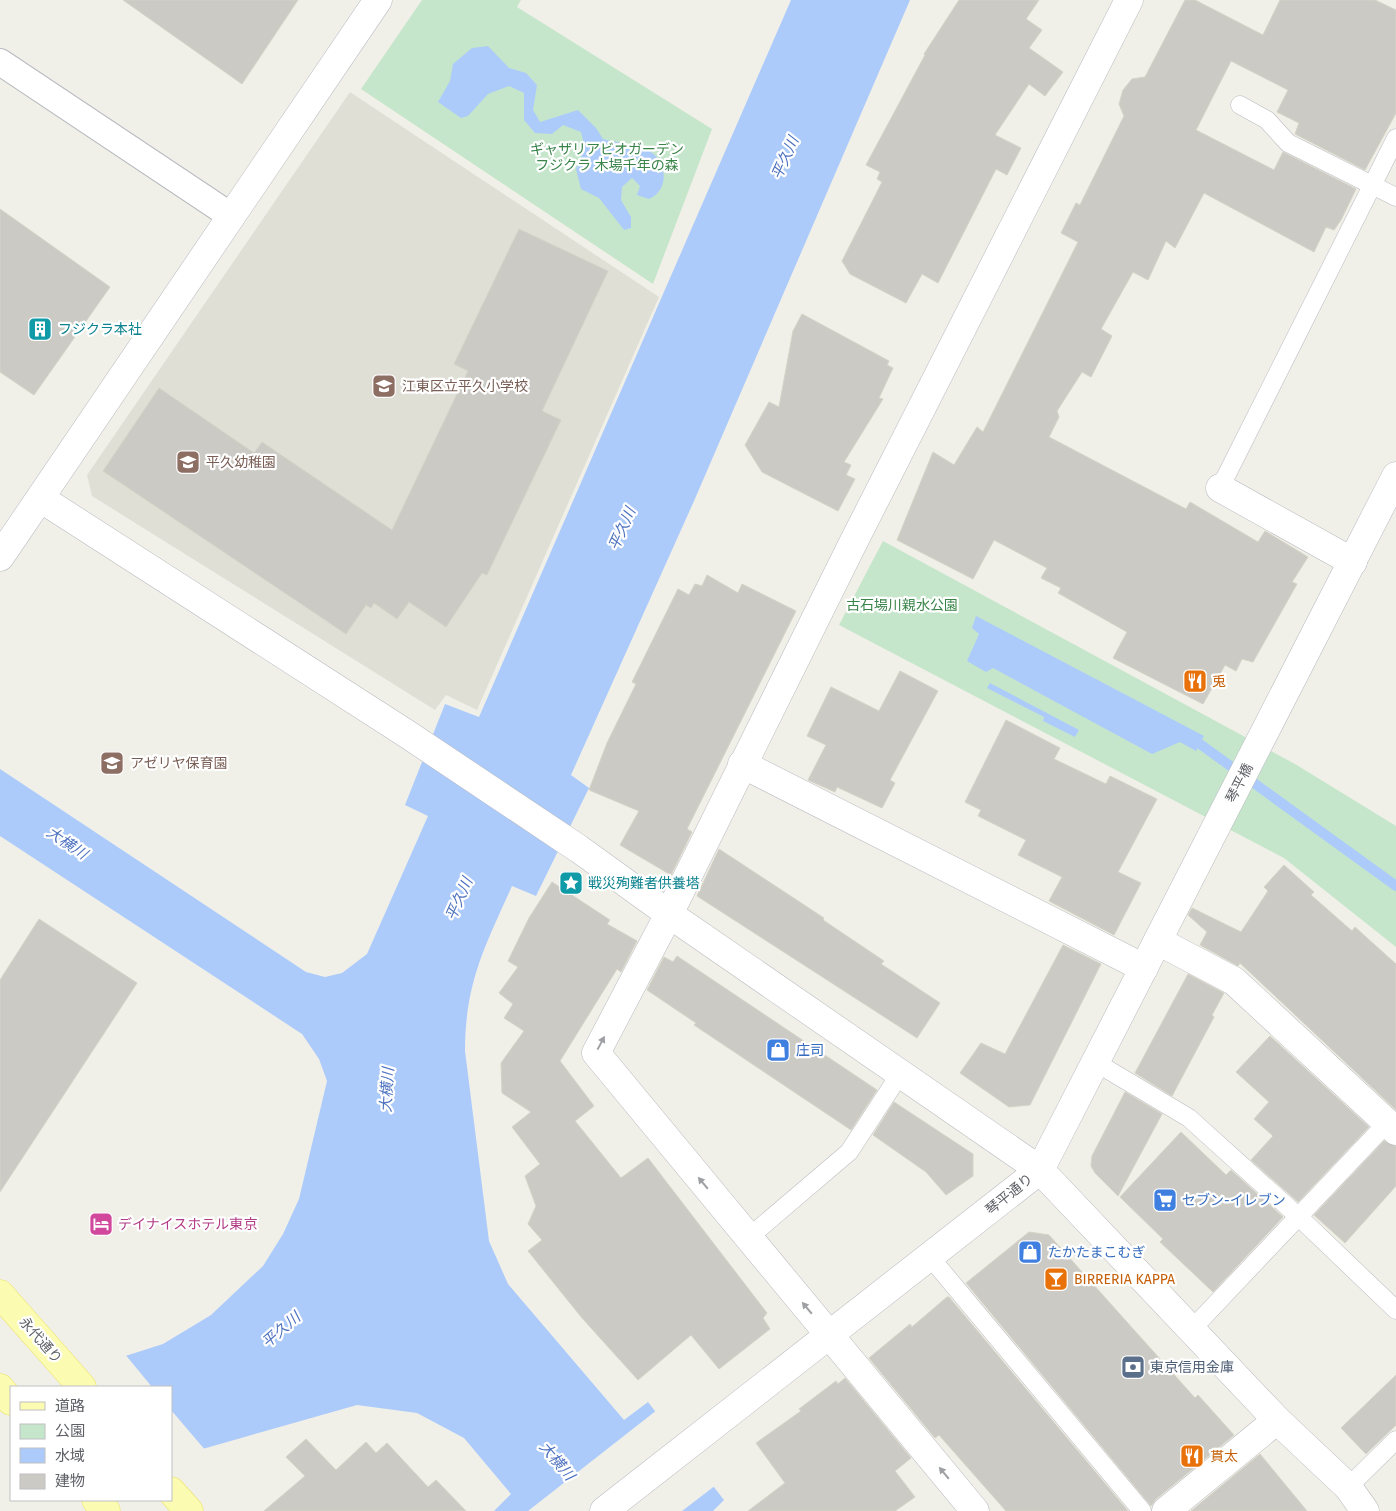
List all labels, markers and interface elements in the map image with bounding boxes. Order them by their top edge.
water label: 平久川 [768,132,803,182]
park label: ギャザリアビオガーデン フジクラ 木場千年の森 [530,141,684,174]
building icon: フジクラ本社 [27,316,53,342]
place label: フジクラ本社 [58,321,142,338]
school or university icon: 江東区立平久小学校 [371,373,397,399]
place label: 江東区立平久小学校 [402,378,528,395]
school or university icon: 平久幼稚園 [175,449,201,475]
place label: 平久幼稚園 [206,454,276,471]
water label: 平久川 [605,503,640,553]
park label: 古石場川親水公園 [846,597,958,614]
restaurant icon: 兎 [1182,668,1208,694]
place label: 兎 [1212,673,1226,690]
school or university icon: アゼリヤ保育園 [99,750,125,776]
place label: アゼリヤ保育園 [130,755,228,772]
street label: 琴平橋 [1222,761,1257,806]
water label: 大横川 [43,823,92,864]
place icon: 戦災殉難者供養塔 [558,870,584,896]
water label: 平久川 [442,873,477,923]
place label: 戦災殉難者供養塔 [588,875,700,892]
one-way arrow [597,1036,605,1050]
shop icon: 庄司 [765,1037,791,1063]
place label: 庄司 [796,1042,824,1059]
water label: 大横川 [377,1065,397,1113]
street label: 琴平通り [982,1170,1036,1219]
one-way arrow [698,1177,709,1189]
supermarket icon: セブン-イレブン [1152,1187,1178,1213]
place label: セブン-イレブン [1182,1192,1286,1209]
hotel icon: デイナイスホテル東京 [88,1211,114,1237]
place label: デイナイスホテル東京 [118,1216,257,1233]
shop icon: たかたまこむぎ [1017,1239,1043,1265]
place label: たかたまこむぎ [1048,1244,1146,1261]
bar icon: BIRRERIA KAPPA [1043,1266,1069,1292]
place label: BIRRERIA KAPPA [1074,1271,1175,1288]
one-way arrow [801,1302,812,1315]
water label: 平久川 [258,1307,305,1352]
street label: 永代通り [16,1314,65,1367]
bank icon: 東京信用金庫 [1120,1354,1146,1380]
place label: 東京信用金庫 [1150,1359,1234,1376]
legend [10,1386,172,1501]
text: 道路 [55,1397,85,1415]
text: 公園 [55,1422,85,1440]
water label: 大横川 [536,1438,580,1486]
restaurant icon: 貫太 [1179,1443,1205,1469]
text: 水域 [55,1447,85,1465]
place label: 貫太 [1210,1448,1238,1465]
one-way arrow [939,1467,950,1480]
text: 建物 [55,1472,85,1490]

